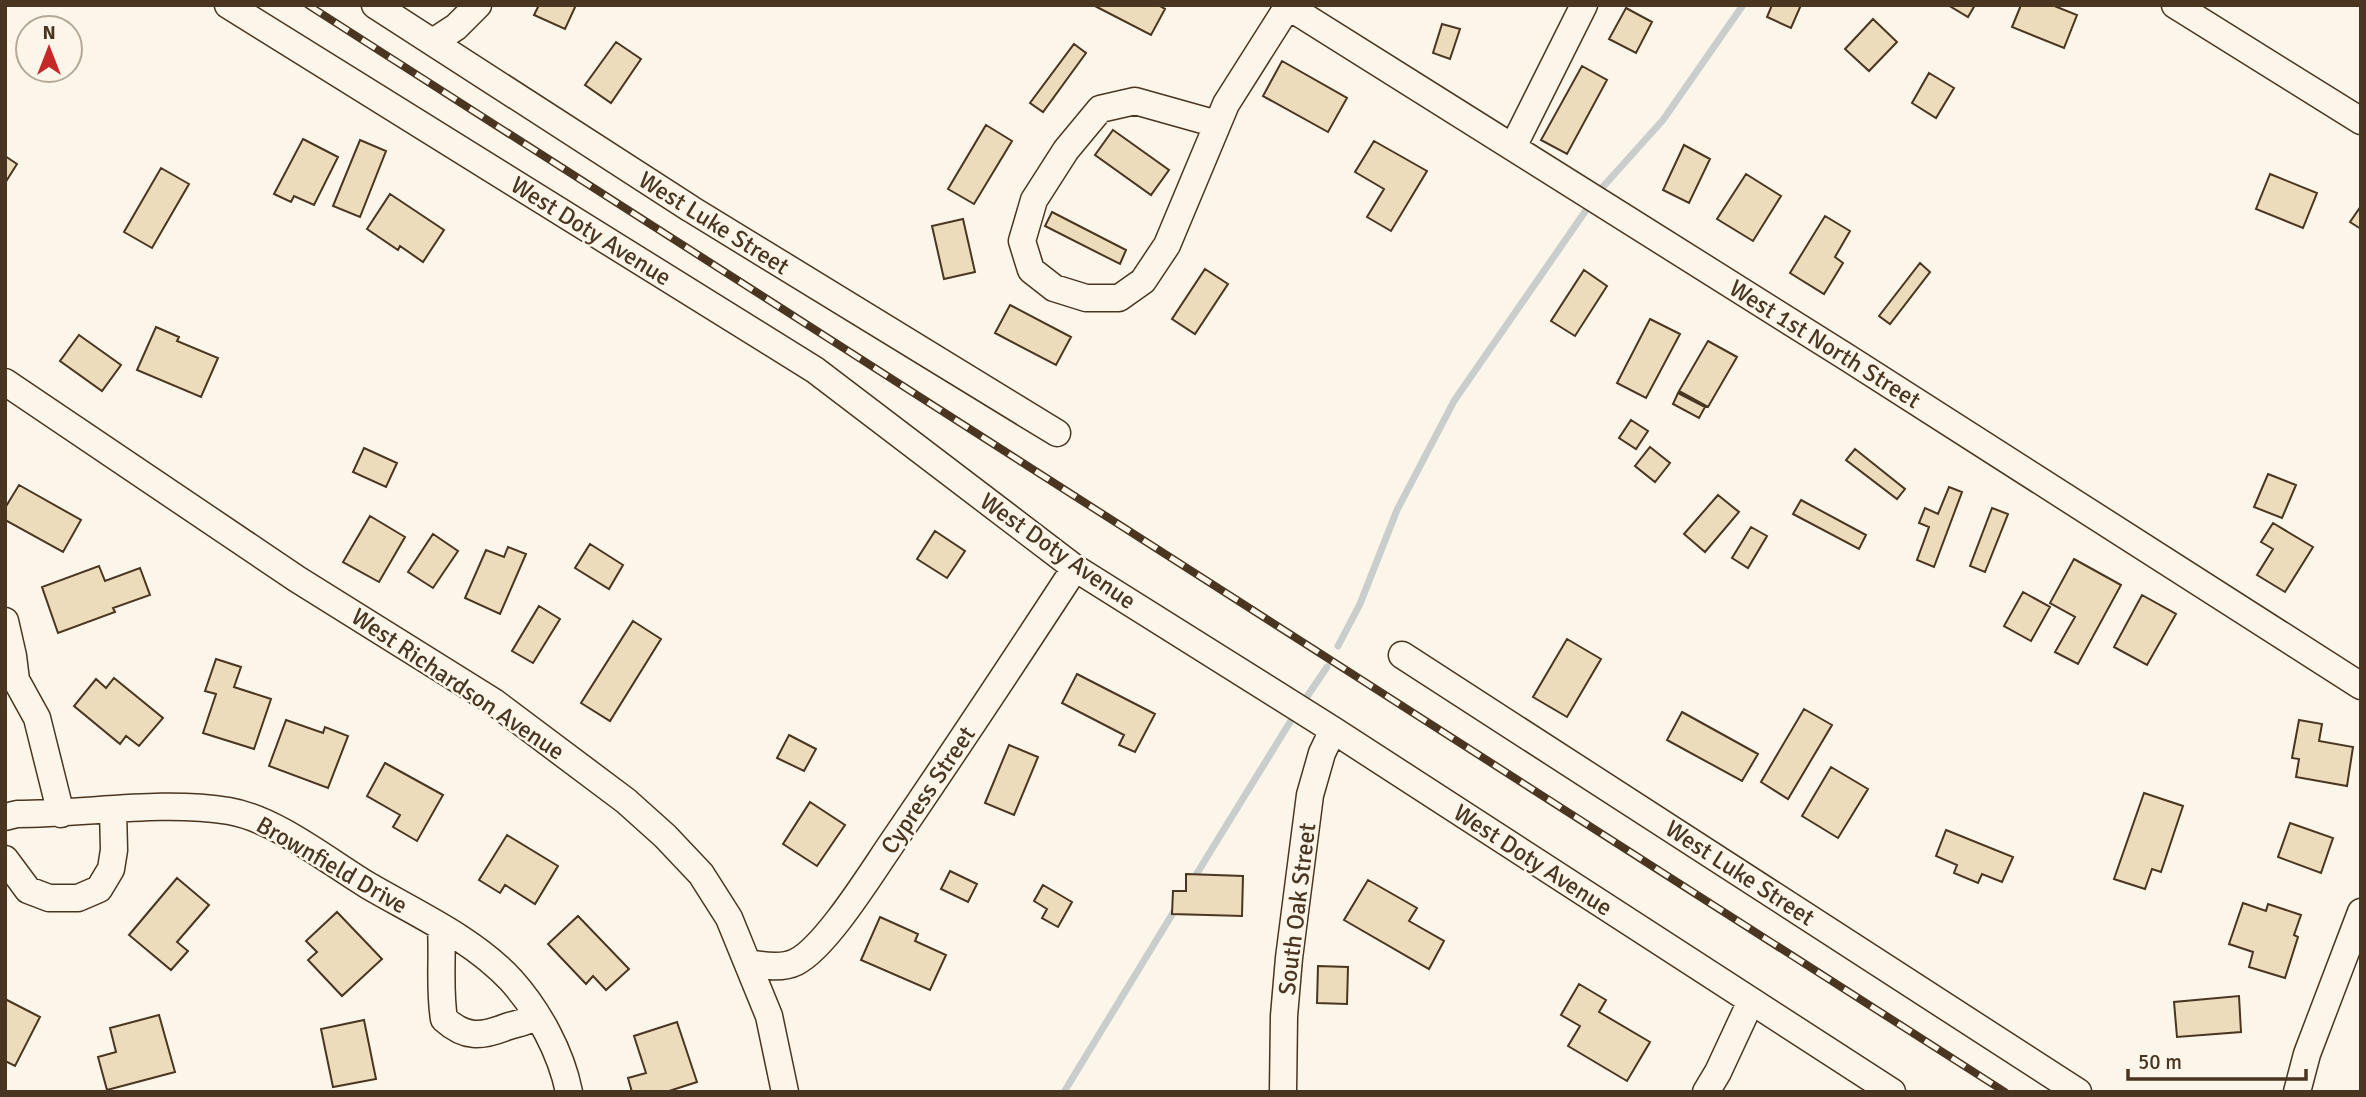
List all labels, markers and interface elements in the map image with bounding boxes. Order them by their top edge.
north arrow [14,14,84,84]
text: N [42,21,56,45]
street label: West Luke Street [633,165,795,281]
street label: West Doty Avenue [505,170,677,292]
street label: West 1st North Street [1724,273,1926,415]
street label: West Doty Avenue [974,486,1142,616]
street label: West Richardson Avenue [346,601,570,767]
street label: Cypress Street [874,720,982,860]
street label: West Doty Avenue [1448,797,1618,923]
street label: Brownfield Drive [251,810,413,920]
street label: West Luke Street [1660,814,1820,932]
street label: South Oak Street [1272,821,1322,997]
scale bar [2128,1038,2306,1082]
text: 50 m [2138,1049,2182,1075]

